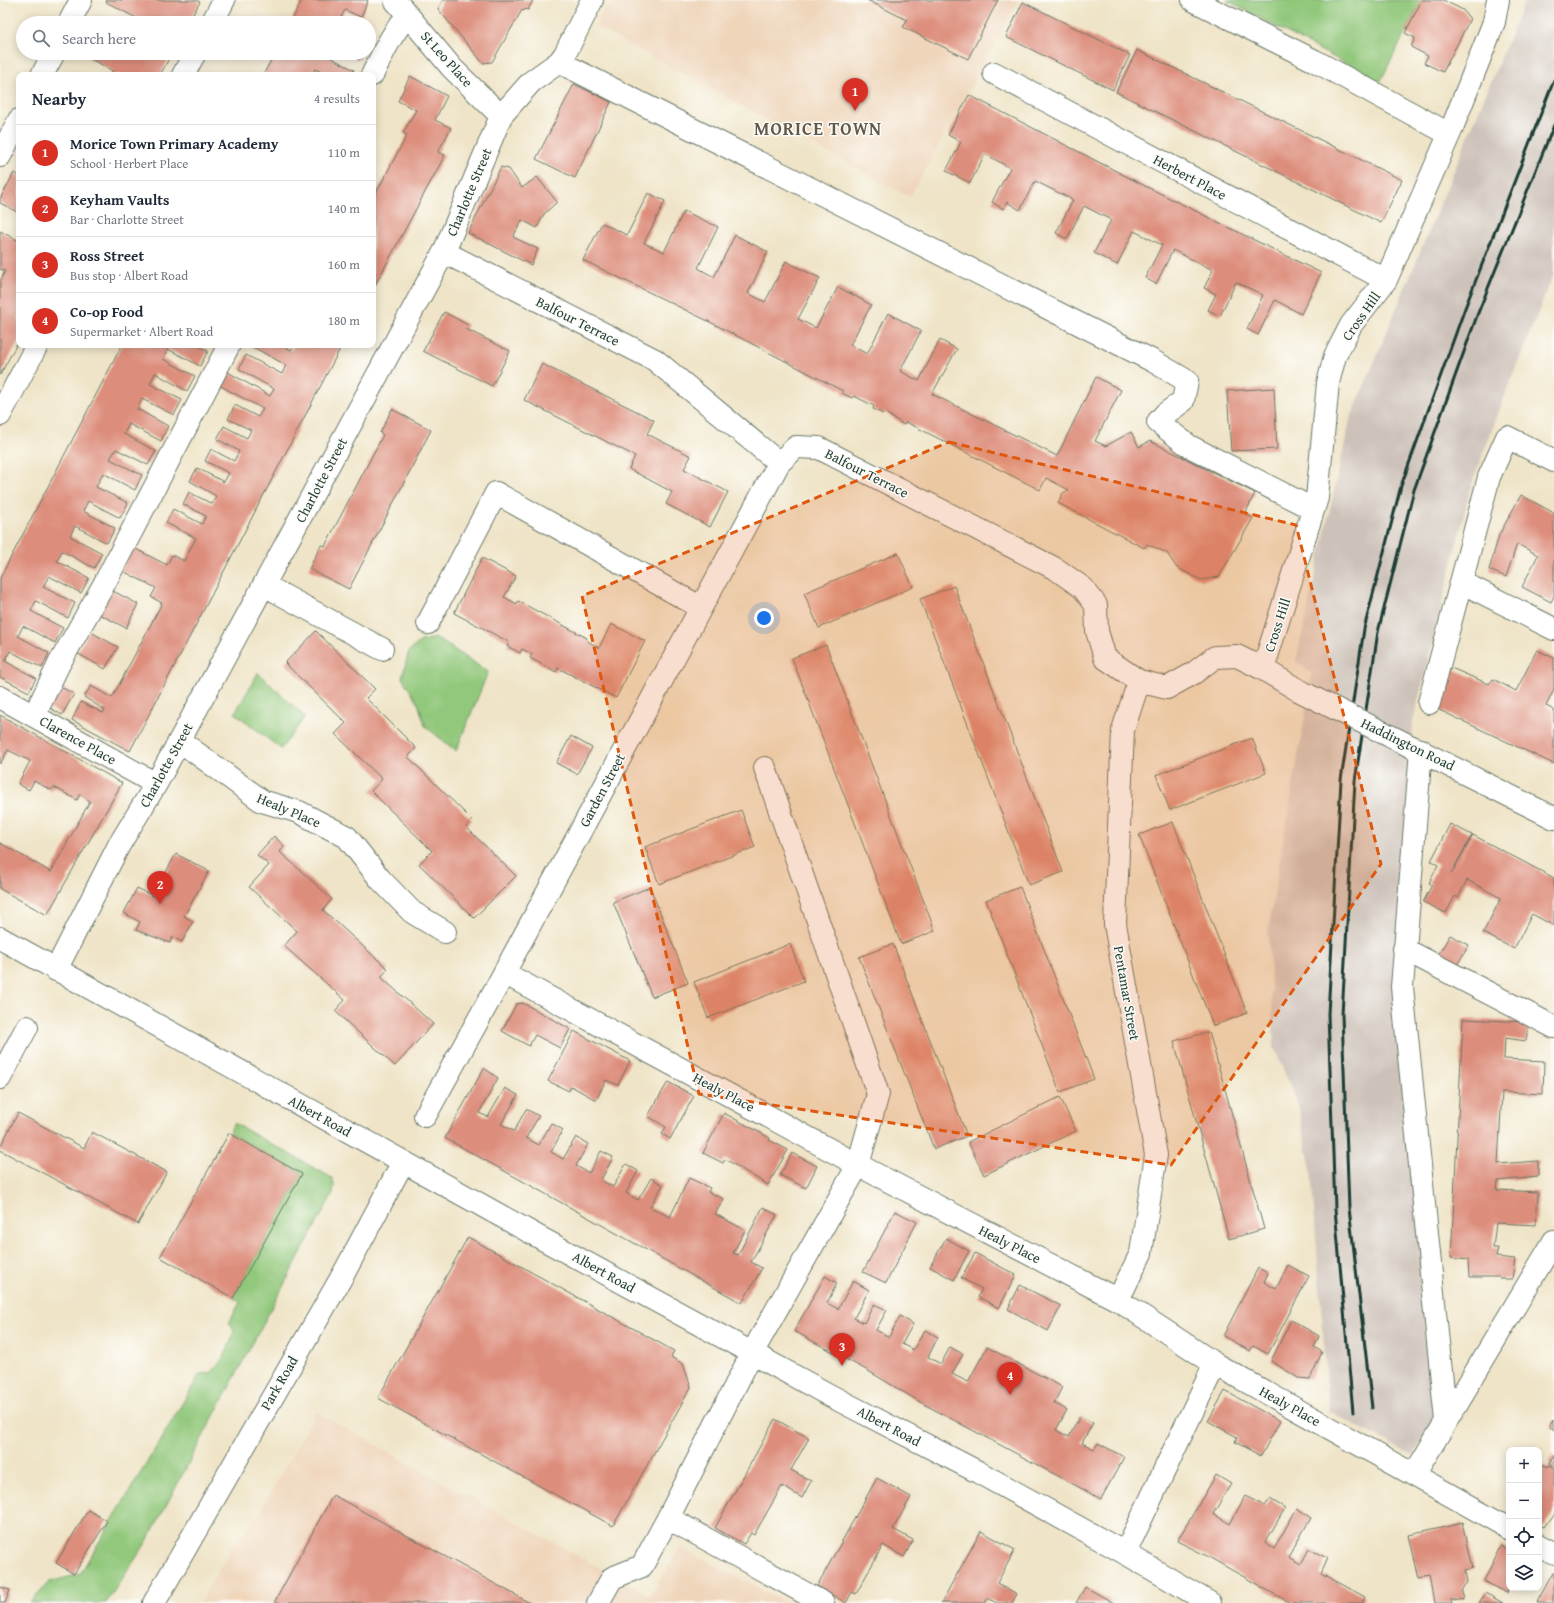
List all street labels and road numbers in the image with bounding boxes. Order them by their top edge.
street label: St Leo Place [416,27,478,92]
street label: Charlotte Street [441,145,497,239]
street label: Herbert Place [1150,149,1230,205]
street label: Cross Hill [1337,287,1385,345]
street label: Balfour Terrace [533,291,624,351]
street label: Charlotte Street [290,434,352,526]
street label: Balfour Terrace [822,443,913,503]
street label: Cross Hill [1259,595,1295,655]
street label: Clarence Place [36,711,120,770]
street label: Haddington Road [1358,713,1459,776]
street label: Charlotte Street [134,719,198,811]
street label: Garden Street [574,750,630,830]
street label: Healy Place [254,788,324,833]
street label: Pentamar Street [1109,944,1145,1042]
street label: Healy Place [690,1067,759,1117]
street label: Albert Road [285,1090,356,1142]
street label: Healy Place [975,1220,1045,1268]
street label: Albert Road [569,1246,640,1298]
street label: Park Road [255,1352,303,1414]
street label: Healy Place [1256,1381,1325,1431]
street label: Albert Road [854,1401,925,1451]

